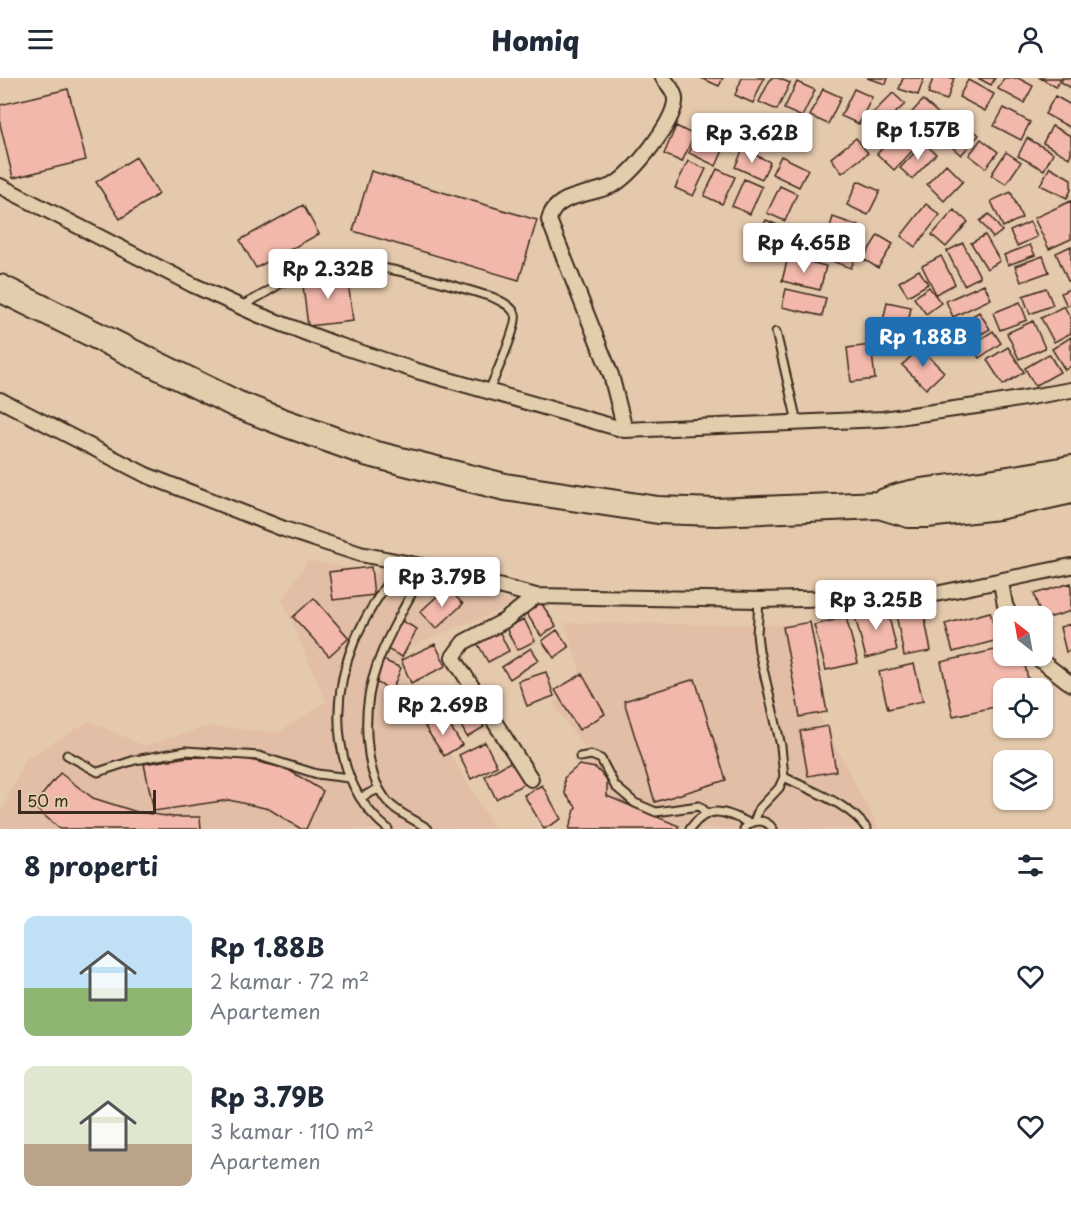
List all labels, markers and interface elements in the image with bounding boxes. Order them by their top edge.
text: Homiq [492,19,579,60]
icon: menu [24,23,57,56]
icon: person [1014,23,1047,56]
pin: Rp 1.57B [856,110,980,161]
pin: Rp 3.62B [690,113,814,164]
text: Rp 1.57B [876,114,960,144]
text: Rp 3.62B [706,117,798,147]
pin: Rp 4.65B [742,223,866,274]
text: Rp 4.65B [757,227,851,257]
pin: Rp 2.32B [266,249,390,300]
text: Rp 2.32B [282,253,374,283]
pin: Rp 1.88B [861,317,985,368]
text: Rp 1.88B [879,321,967,351]
pin: Rp 3.79B [380,557,504,608]
text: Rp 3.79B [398,561,486,591]
pin: Rp 3.25B [814,580,938,631]
text: Rp 3.25B [829,584,923,614]
north arrow [993,606,1053,666]
map controls [993,606,1053,810]
button: locate [993,678,1053,738]
pin: Rp 2.69B [381,685,505,736]
text: Rp 2.69B [398,689,488,719]
button: layers [993,750,1053,810]
scale bar [18,787,156,814]
text: 50 m [27,788,68,812]
text: 8 properti [24,846,158,885]
icon: filters [1014,849,1047,882]
text: Rp 1.88B [210,927,325,966]
icon: home [72,940,144,1012]
icon: heart [1014,960,1047,993]
text: 2 kamar · 72 m² [210,966,369,996]
text: Apartemen [210,996,321,1026]
text: Rp 3.79B [210,1077,325,1116]
icon: home [72,1090,144,1162]
icon: heart [1014,1110,1047,1143]
text: 3 kamar · 110 m² [210,1116,374,1146]
text: Apartemen [210,1146,321,1176]

